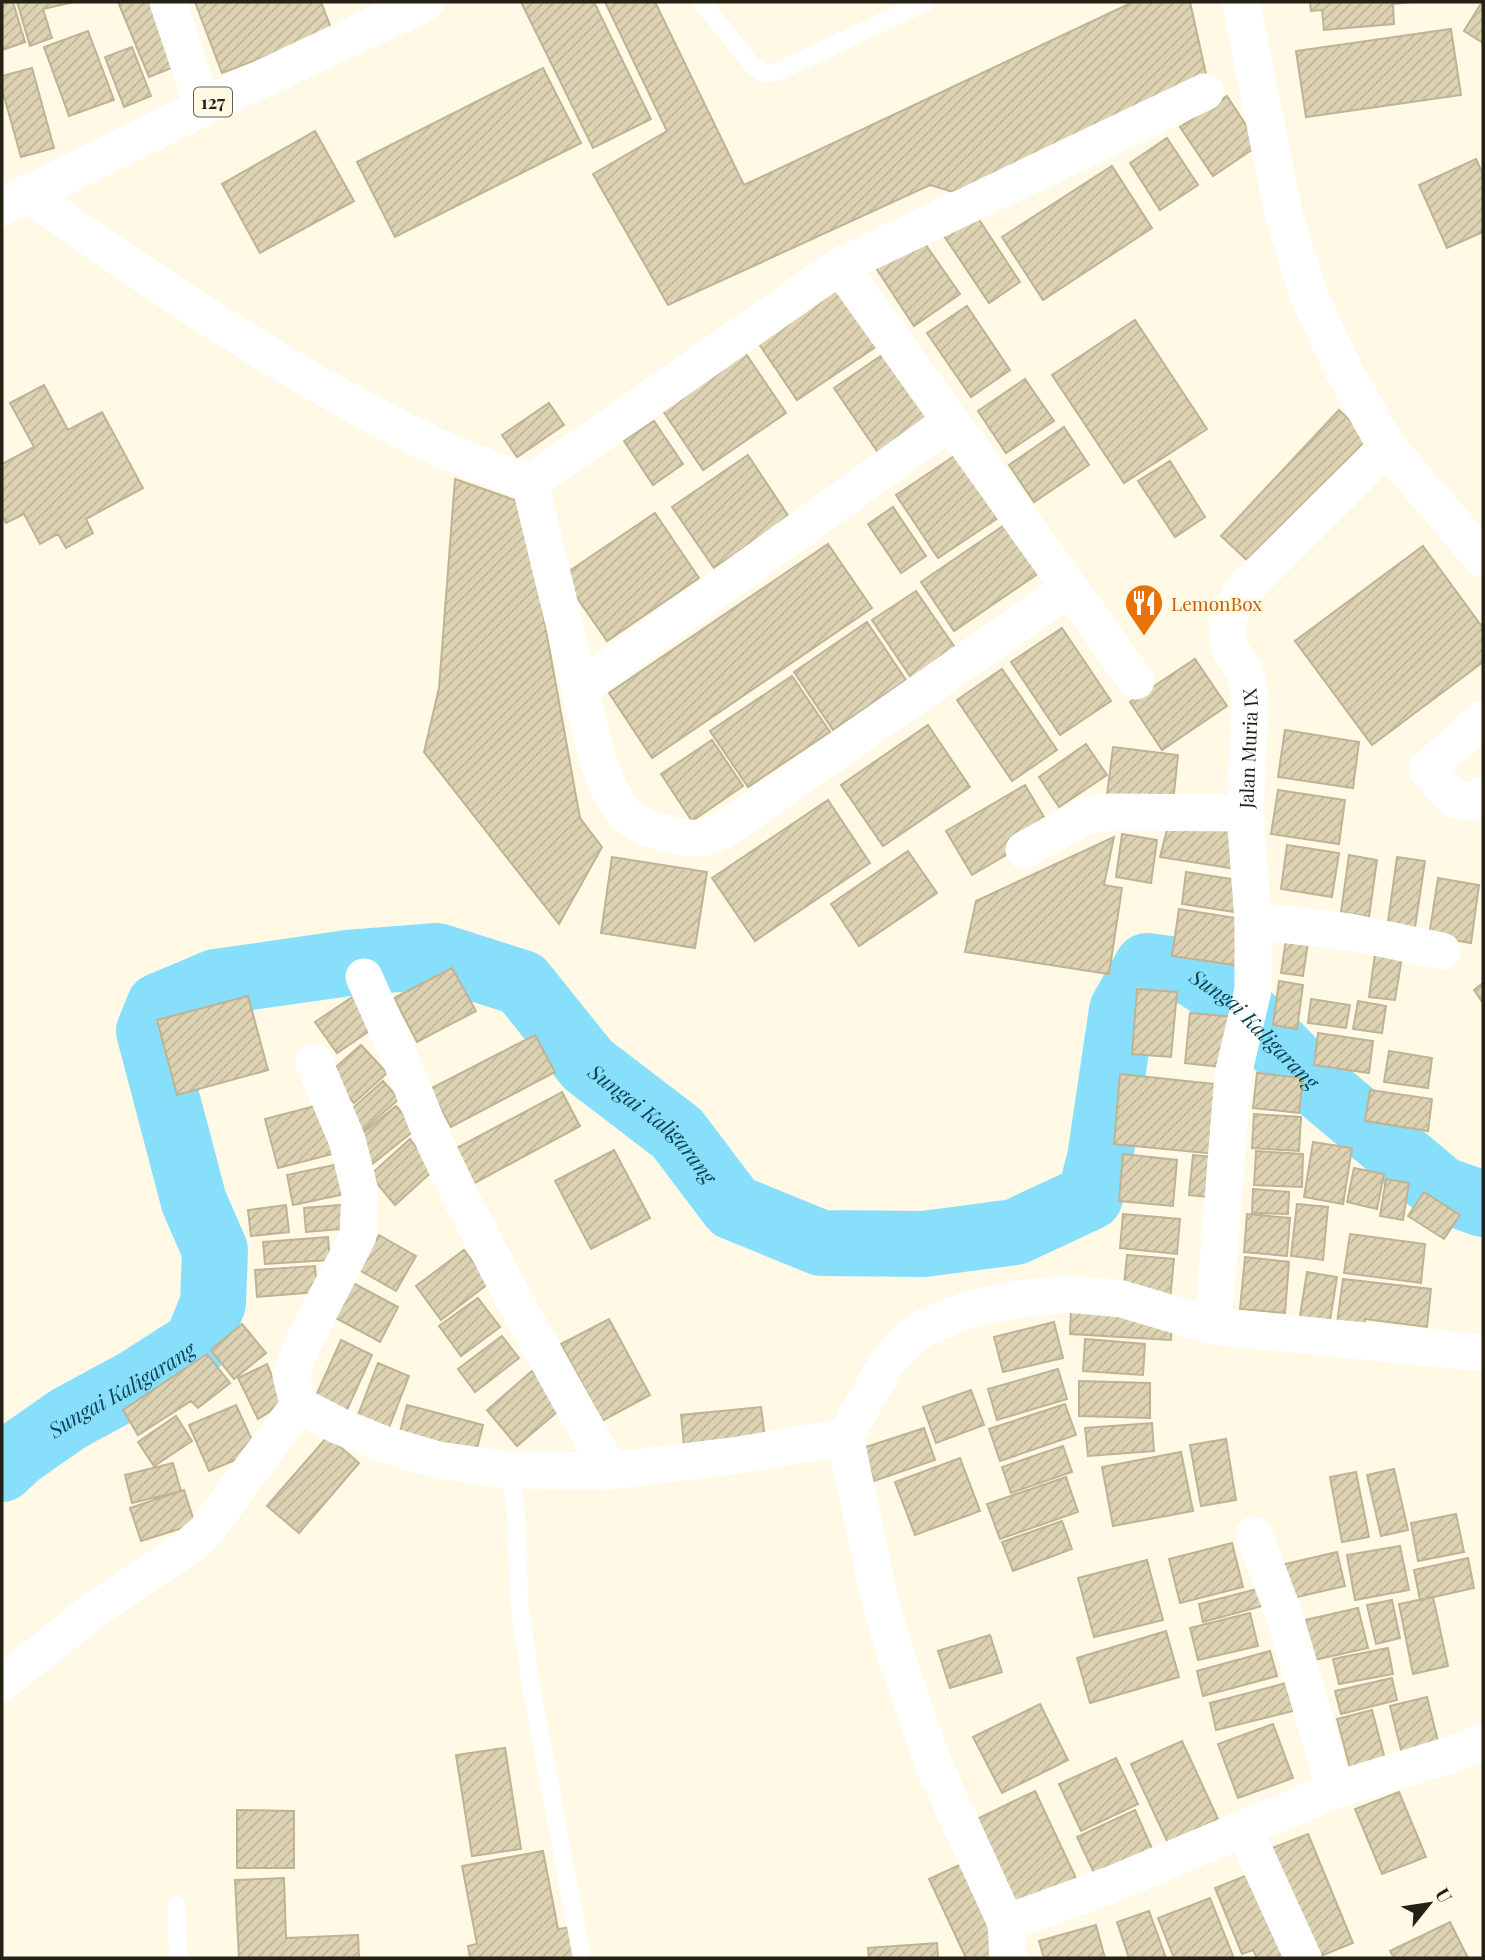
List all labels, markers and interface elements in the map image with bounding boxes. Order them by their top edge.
road number: 127 [194,88,232,116]
restaurant icon: LemonBox [1123,582,1165,637]
place label: LemonBox [1171,590,1262,616]
street label: Jalan Muria IX [1232,687,1263,810]
water label: Sungai Kaligarang [1184,961,1326,1096]
water label: Sungai Kaligarang [583,1056,725,1190]
water label: Sungai Kaligarang [41,1333,201,1444]
north arrow [1394,1869,1464,1939]
text: U [1430,1883,1459,1907]

